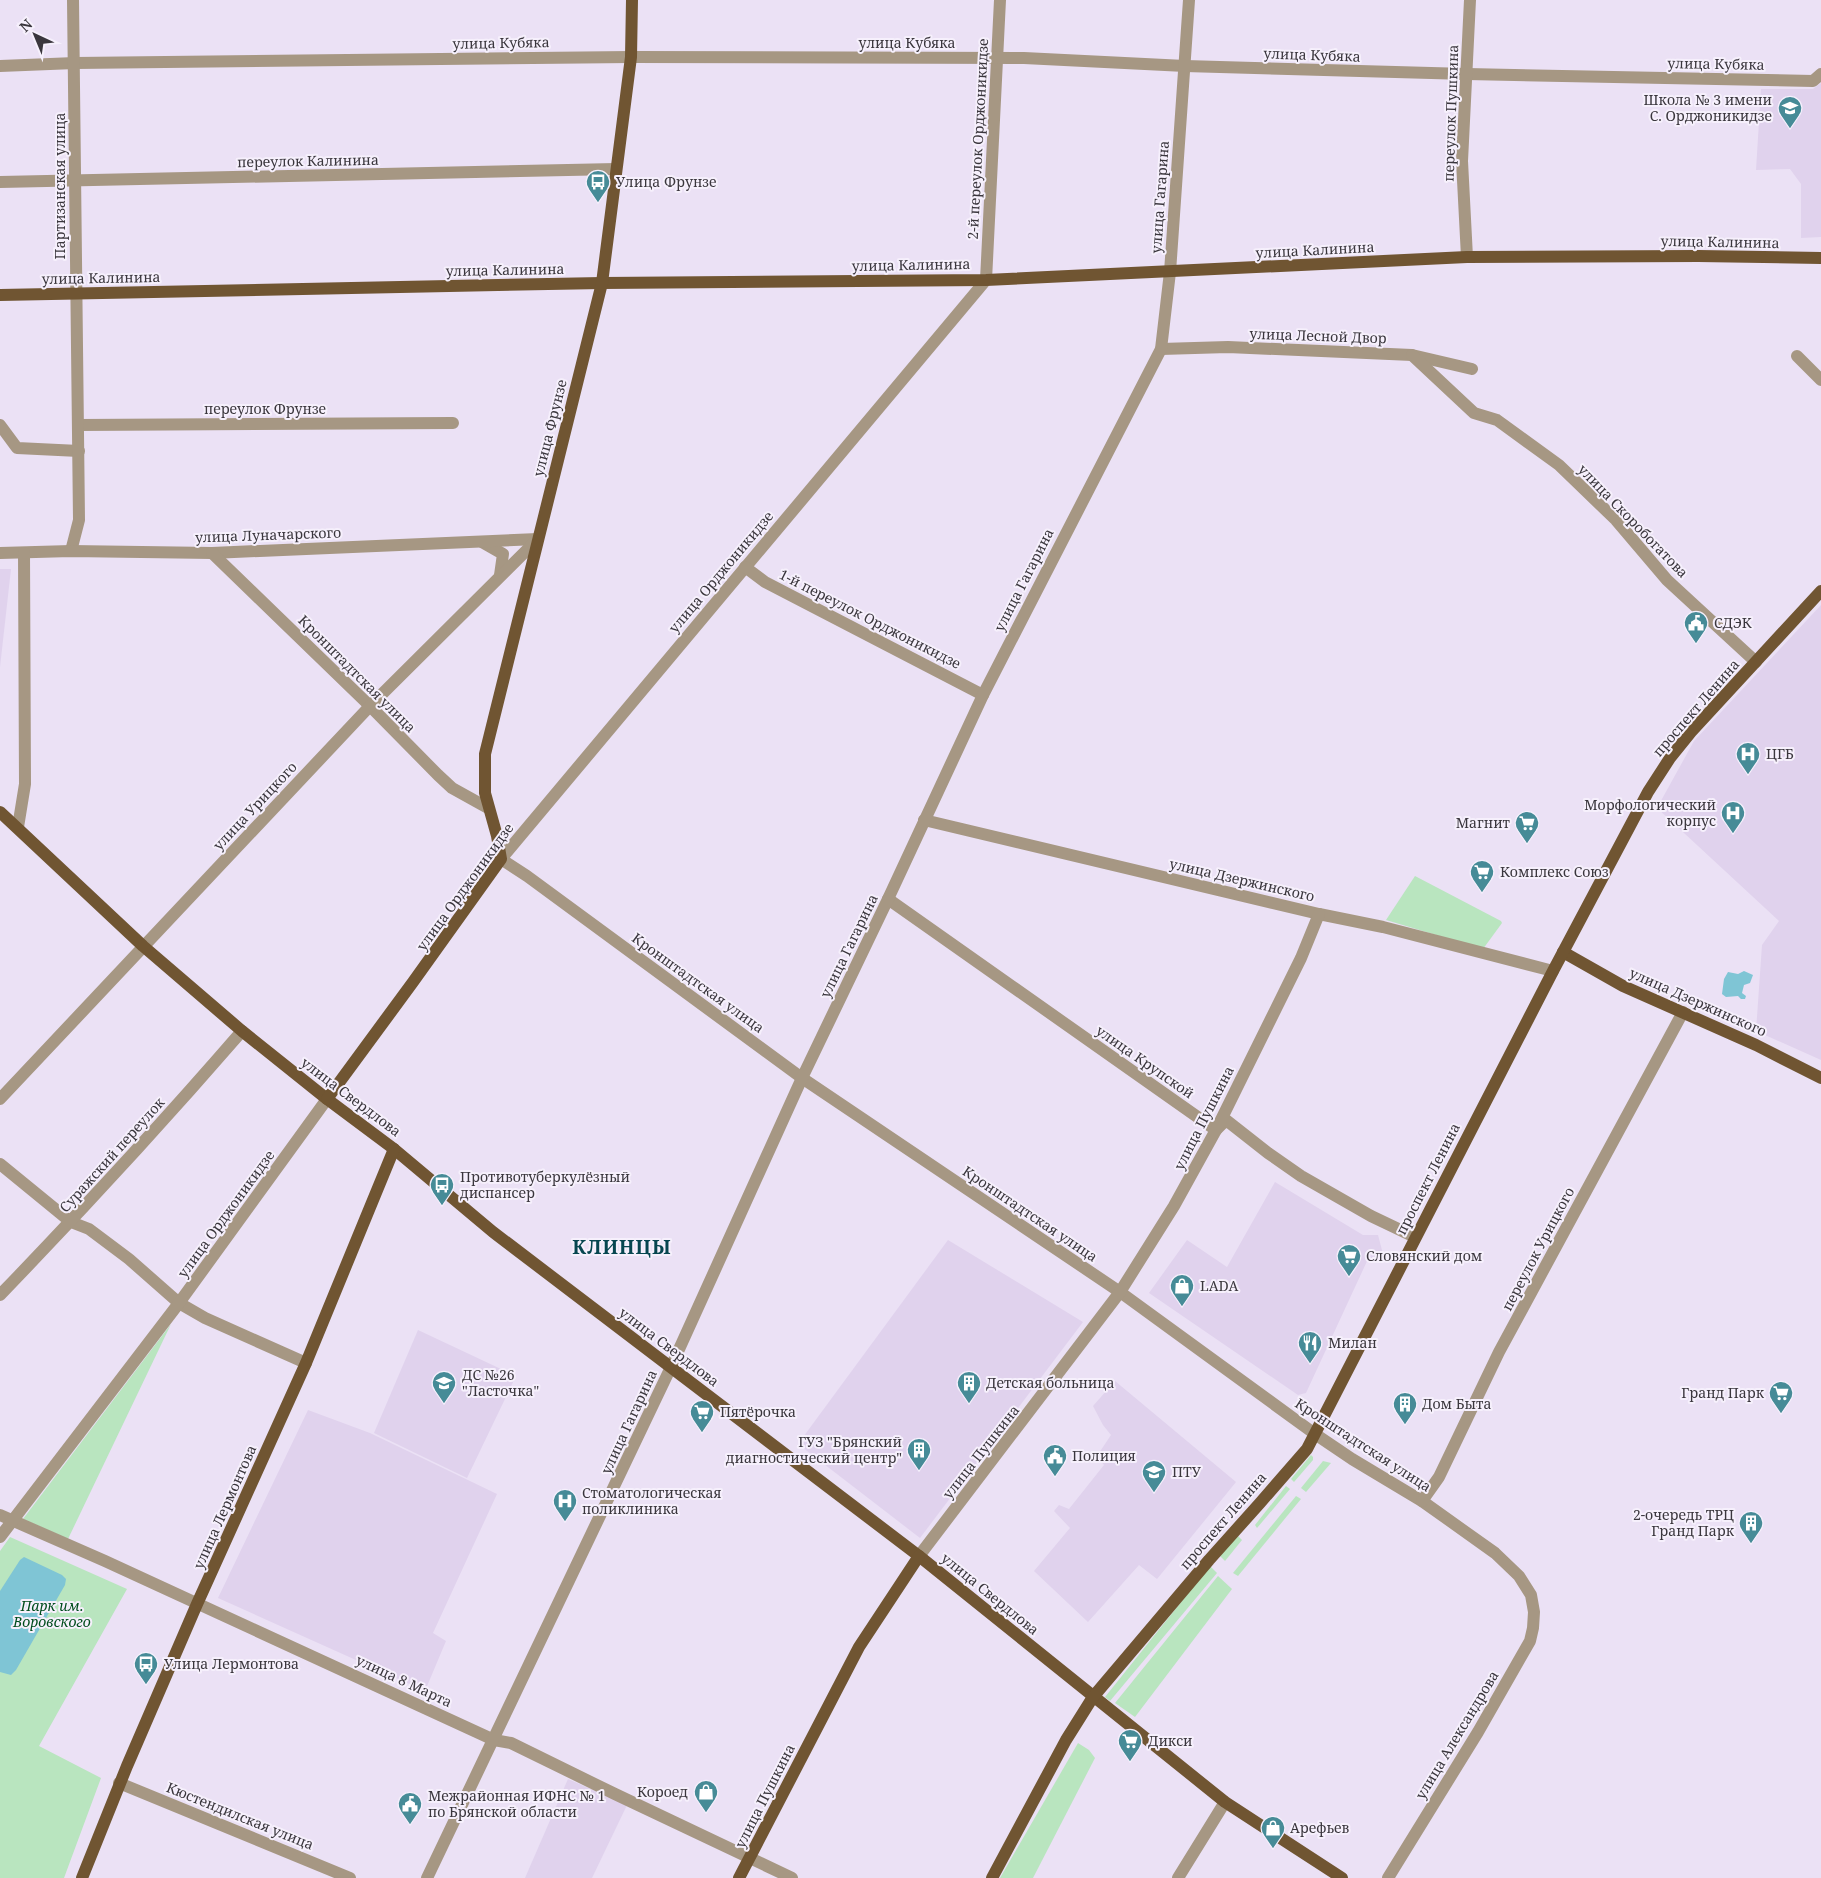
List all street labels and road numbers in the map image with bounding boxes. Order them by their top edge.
street label: улица Кубяка [452,32,550,53]
street label: улица Кубяка [858,33,956,52]
street label: 2-й переулок Орджоникидзе [963,38,992,240]
street label: улица Кубяка [1263,43,1361,66]
street label: переулок Пушкина [1439,44,1462,182]
street label: улица Кубяка [1667,53,1765,74]
street label: Партизанская улица [50,113,69,259]
street label: улица Гагарина [1146,140,1173,254]
street label: переулок Калинина [237,150,379,171]
street label: улица Калинина [1660,231,1780,252]
street label: улица Калинина [1255,237,1375,262]
street label: улица Калинина [851,254,971,275]
street label: улица Калинина [445,259,565,280]
street label: улица Калинина [41,267,161,288]
street label: улица Лесной Двор [1249,324,1387,347]
street label: улица Фрунзе [528,377,571,478]
street label: переулок Фрунзе [204,399,326,418]
street label: улица Скоробогатова [1574,460,1693,582]
street label: улица Орджоникидзе [664,507,777,637]
street label: улица Луначарского [195,522,341,547]
street label: улица Гагарина [989,525,1058,634]
street label: 1-й переулок Орджоникидзе [776,564,964,673]
street label: Кронштадтская улица [294,611,420,737]
street label: проспект Ленина [1648,655,1743,760]
street label: улица Урицкого [209,757,301,854]
street label: улица Орджоникидзе [412,819,517,954]
street label: улица Дзержинского [1168,854,1317,905]
street label: улица Гагарина [815,891,882,1001]
street label: Кронштадтская улица [628,928,768,1037]
street label: улица Дзержинского [1627,963,1770,1040]
street label: улица Крупской [1092,1021,1198,1103]
street label: улица Свердлова [297,1053,405,1140]
street label: улица Пушкина [1169,1063,1238,1173]
street label: Суражский переулок [55,1093,169,1216]
street label: проспект Ленина [1391,1120,1464,1238]
street label: улица Орджоникидзе [173,1146,278,1281]
street label: Кронштадтская улица [959,1161,1101,1266]
street label: переулок Урицкого [1497,1184,1578,1314]
street label: улица Свердлова [615,1303,723,1390]
street label: улица Гагарина [596,1367,661,1477]
street label: Кронштадтская улица [1291,1393,1435,1496]
street label: улица Пушкина [938,1401,1023,1503]
street label: улица Лермонтова [189,1442,260,1572]
street label: проспект Ленина [1175,1468,1270,1573]
street label: улица Свердлова [937,1548,1043,1639]
street label: улица 8 Марта [353,1650,455,1711]
street label: улица Александрова [1411,1667,1503,1803]
street label: улица Пушкина [730,1741,799,1851]
street label: Кюстендилская улица [164,1777,317,1854]

